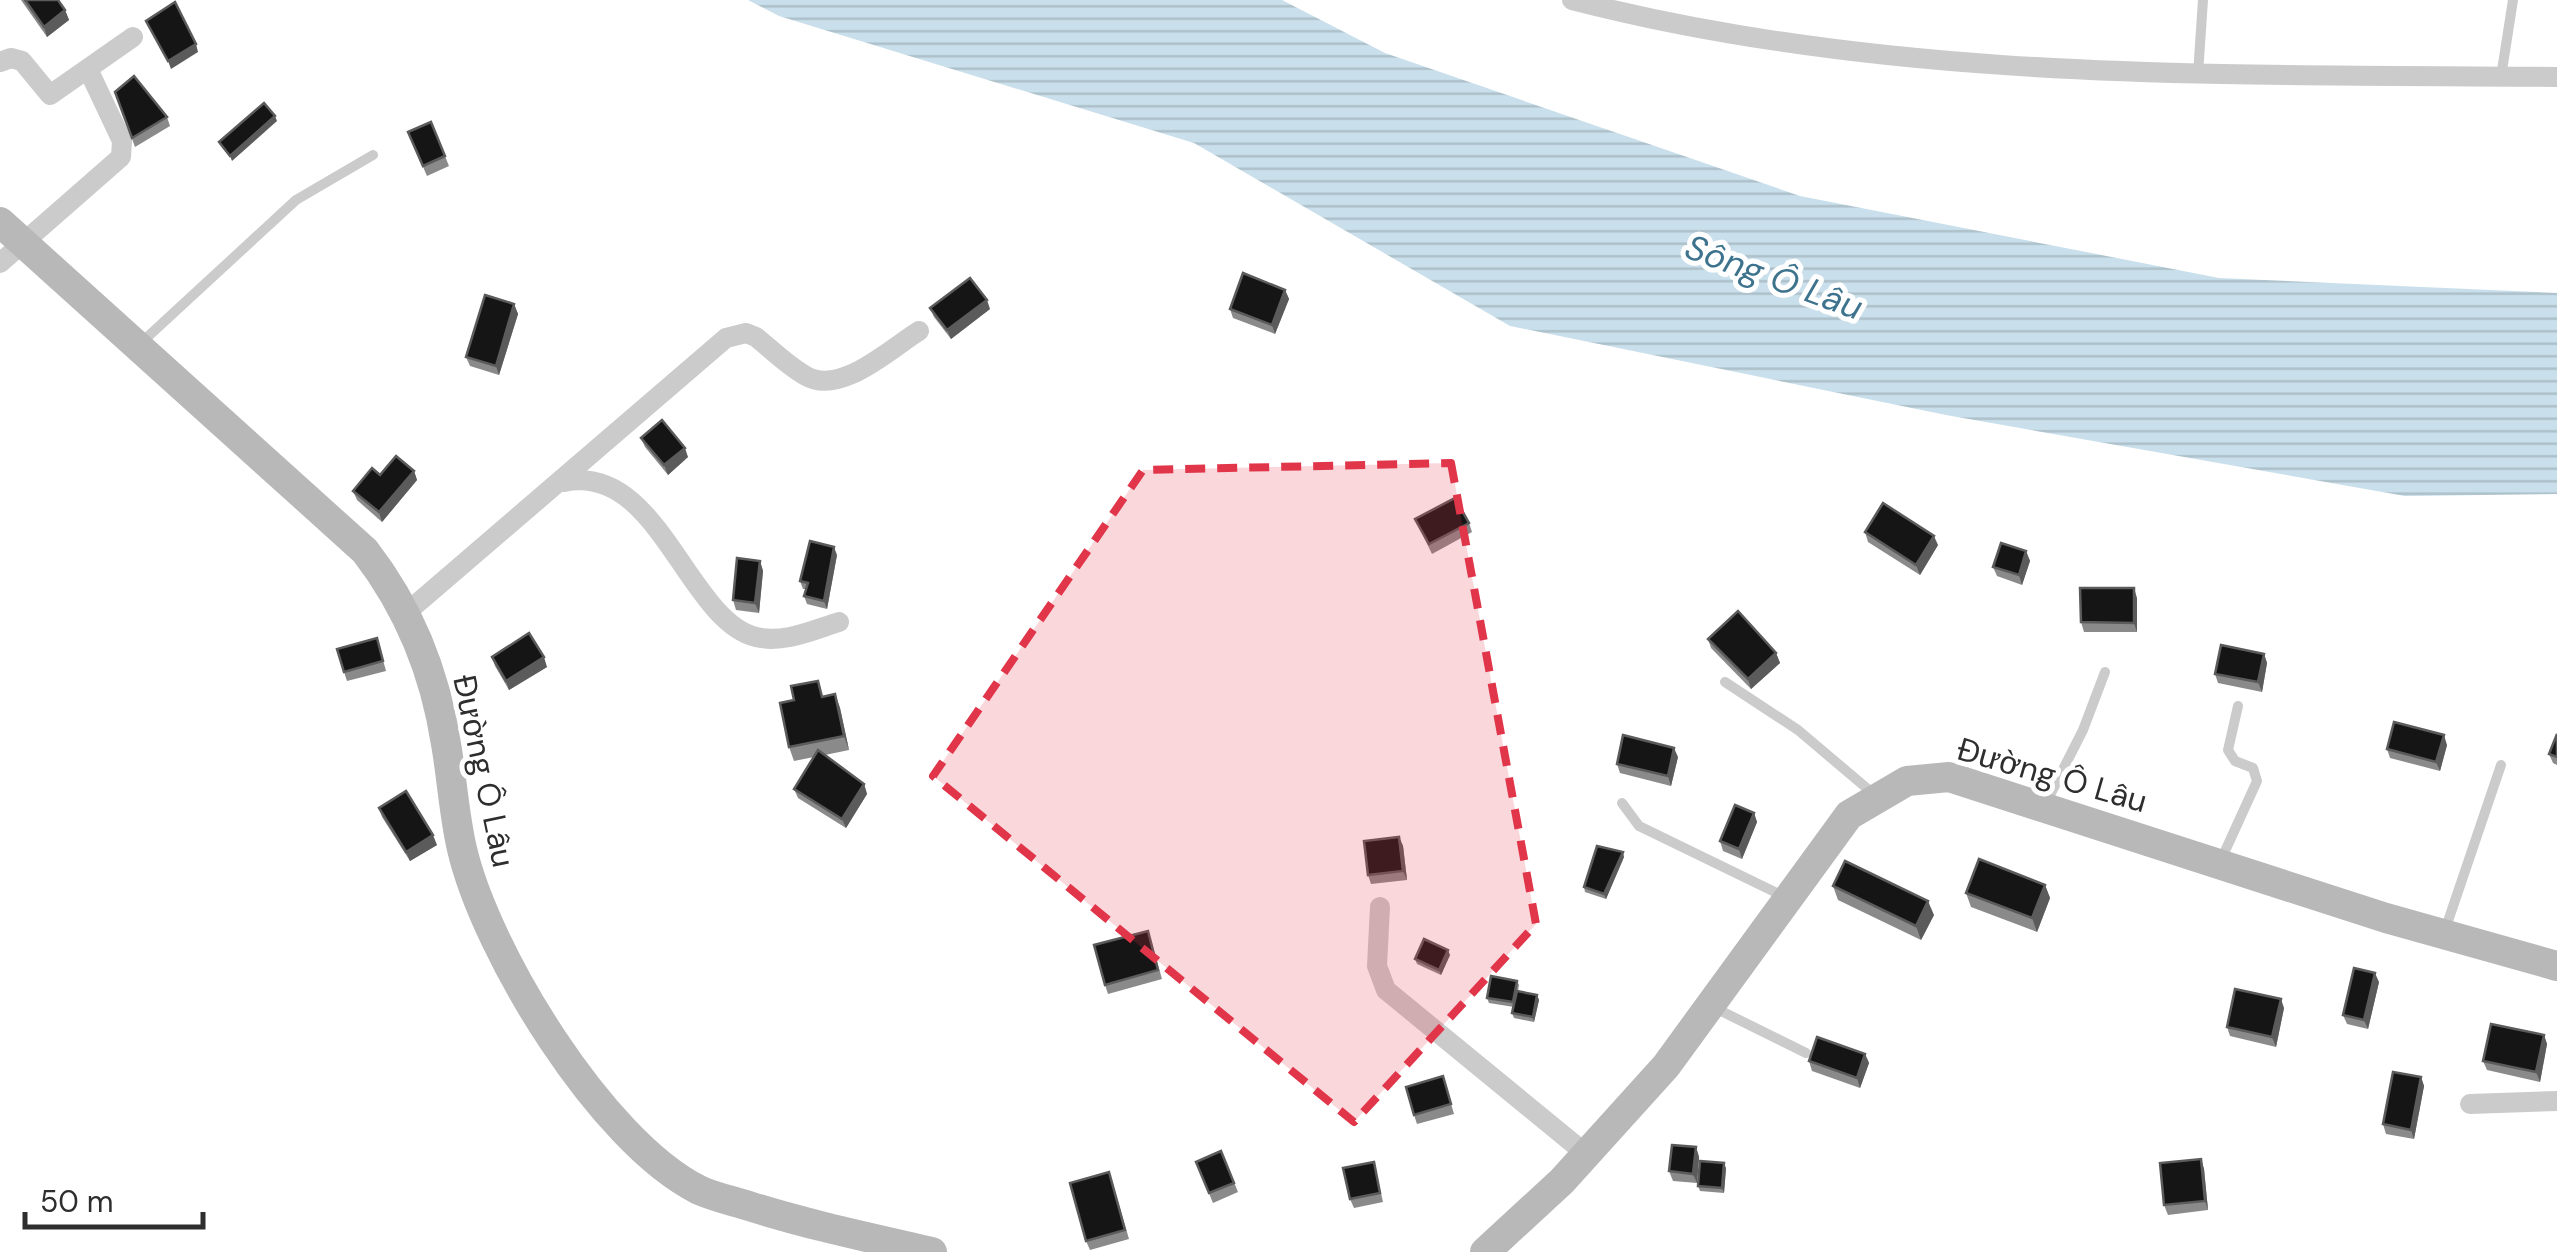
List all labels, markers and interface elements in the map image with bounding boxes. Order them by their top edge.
water label: Sông Ô Lâu [1679,224,1869,330]
street label: Đường Ô Lâu [443,671,525,871]
street label: Đường Ô Lâu [1952,728,2152,822]
scale bar [25,1167,202,1229]
text: 50 m [40,1182,114,1221]

